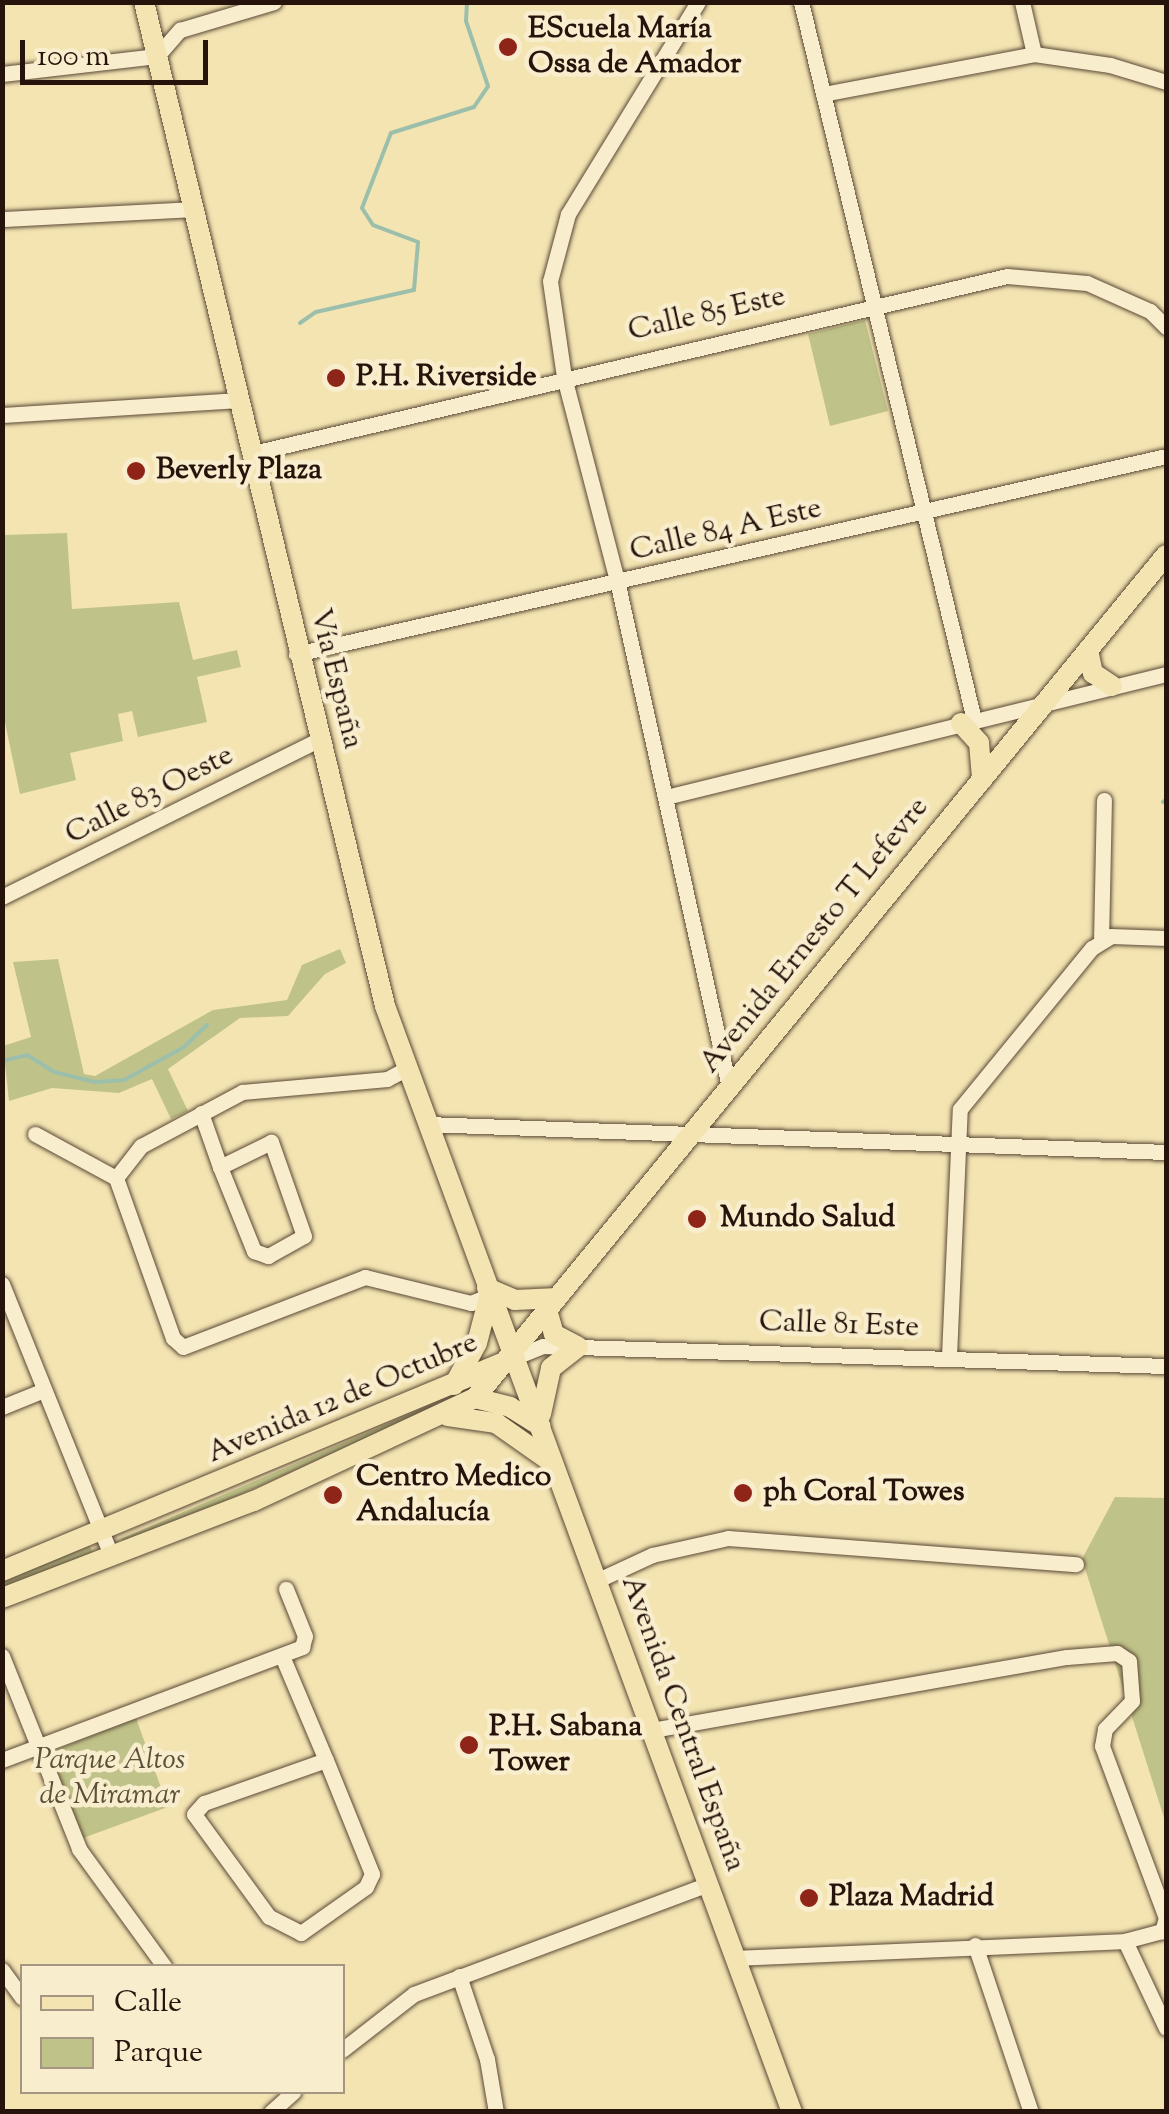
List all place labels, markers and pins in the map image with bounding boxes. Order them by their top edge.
place label: EScuela María Ossa de Amador [528,12,741,82]
marker: EScuela María Ossa de Amador [497,36,519,58]
place label: P.H. Riverside [356,360,537,396]
marker: P.H. Riverside [325,367,347,389]
place label: Beverly Plaza [156,453,322,489]
marker: Beverly Plaza [125,460,147,482]
place label: Mundo Salud [720,1201,895,1237]
marker: Mundo Salud [684,1206,710,1232]
place label: Centro Medico Andalucía [356,1460,551,1530]
place label: ph Coral Towes [763,1475,964,1511]
marker: Centro Medico Andalucía [320,1482,346,1508]
marker: ph Coral Towes [732,1482,754,1504]
place label: P.H. Sabana Tower [489,1710,642,1780]
marker: P.H. Sabana Tower [458,1734,480,1756]
place label: Plaza Madrid [829,1880,994,1916]
marker: Plaza Madrid [798,1887,820,1909]

